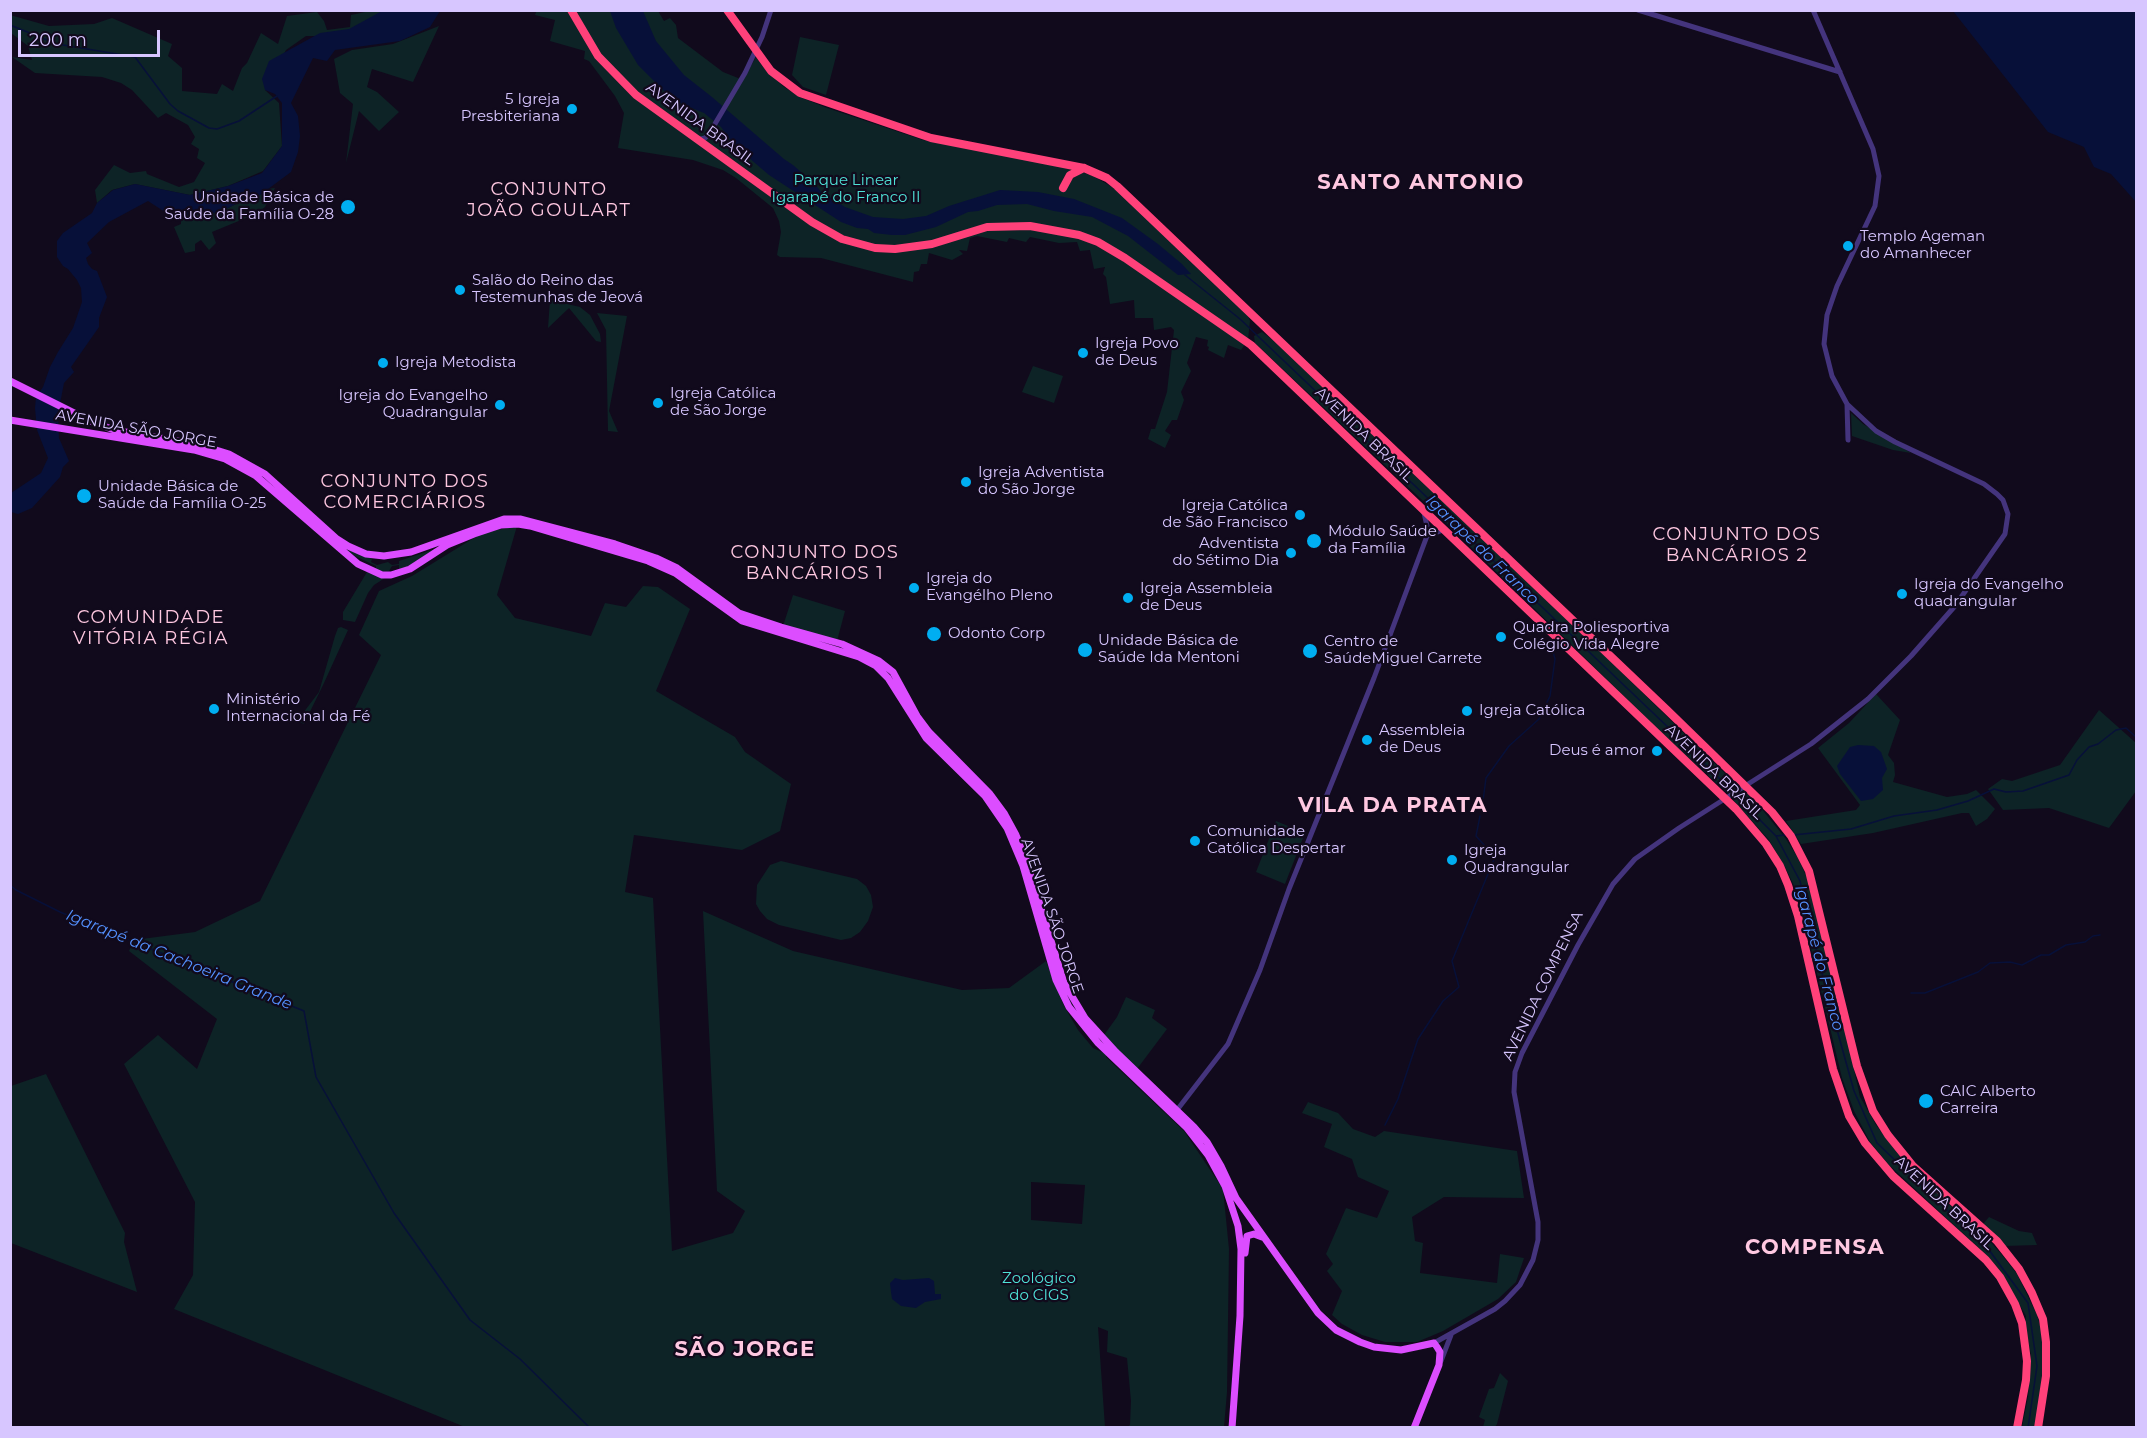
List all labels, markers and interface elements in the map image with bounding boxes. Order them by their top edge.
scale bar [21,18,164,56]
text: 200 m [29,29,87,51]
street label: AVENIDA BRASIL [642,79,758,169]
place label: 5 Igreja Presbiteriana [461,91,560,126]
marker: 5 Igreja Presbiteriana [565,102,579,116]
district label: SANTO ANTONIO [1317,170,1525,196]
park label: Parque Linear Igarapé do Franco II [771,172,921,207]
district label: CONJUNTO JOÃO GOULART [467,179,631,222]
place label: Unidade Básica de Saúde da Família O-28 [165,189,334,224]
marker: Unidade Básica de Saúde da Família O-28 [339,198,357,216]
place label: Templo Ageman do Amanhecer [1860,228,1985,263]
marker: Templo Ageman do Amanhecer [1841,239,1855,253]
place label: Salão do Reino das Testemunhas de Jeová [472,272,643,307]
marker: Salão do Reino das Testemunhas de Jeová [453,283,467,297]
place label: Igreja Povo de Deus [1095,335,1179,370]
marker: Igreja Povo de Deus [1076,346,1090,360]
place label: Igreja Metodista [395,354,516,372]
marker: Igreja Metodista [376,356,390,370]
street label: AVENIDA BRASIL [1311,383,1417,487]
place label: Igreja Católica de São Jorge [670,385,776,420]
place label: Igreja do Evangelho Quadrangular [338,387,488,422]
marker: Igreja Católica de São Jorge [651,396,665,410]
marker: Igreja do Evangelho Quadrangular [493,398,507,412]
street label: AVENIDA SÃO JORGE [54,406,218,452]
place label: Igreja Adventista do São Jorge [978,464,1105,499]
district label: CONJUNTO DOS COMERCIÁRIOS [321,471,489,514]
marker: Igreja Adventista do São Jorge [959,475,973,489]
place label: Unidade Básica de Saúde da Família O-25 [98,478,266,513]
marker: Unidade Básica de Saúde da Família O-25 [75,487,93,505]
water label: Igarapé do Franco [1421,491,1543,609]
place label: Igreja Católica de São Francisco [1162,497,1288,532]
marker: Igreja Católica de São Francisco [1293,508,1307,522]
place label: Módulo Saúde da Família [1328,523,1437,558]
district label: CONJUNTO DOS BANCÁRIOS 2 [1653,524,1821,566]
marker: Módulo Saúde da Família [1305,532,1323,550]
place label: Adventista do Sétimo Dia [1173,535,1279,570]
district label: CONJUNTO DOS BANCÁRIOS 1 [731,542,899,584]
marker: Adventista do Sétimo Dia [1284,546,1298,560]
place label: Igreja do Evangélho Pleno [926,570,1053,605]
place label: Igreja do Evangelho quadrangular [1914,576,2064,611]
place label: Igreja Assembleia de Deus [1140,580,1273,615]
marker: Igreja do Evangélho Pleno [907,581,921,595]
marker: Igreja do Evangelho quadrangular [1895,587,1909,601]
marker: Igreja Assembleia de Deus [1121,591,1135,605]
district label: COMUNIDADE VITÓRIA RÉGIA [73,607,229,650]
place label: Quadra Poliesportiva Colégio Vida Alegre [1513,619,1670,654]
marker: Odonto Corp [925,625,943,643]
place label: Odonto Corp [948,625,1045,643]
marker: Quadra Poliesportiva Colégio Vida Alegre [1494,630,1508,644]
place label: Unidade Básica de Saúde Ida Mentoni [1098,632,1240,667]
place label: Centro de SaúdeMiguel Carrete [1324,633,1482,668]
marker: Unidade Básica de Saúde Ida Mentoni [1076,641,1094,659]
marker: Centro de SaúdeMiguel Carrete [1301,642,1319,660]
place label: Ministério Internacional da Fé [226,691,370,726]
marker: Ministério Internacional da Fé [207,702,221,716]
place label: Igreja Católica [1479,702,1585,720]
marker: Igreja Católica [1460,704,1474,718]
street label: AVENIDA BRASIL [1661,720,1767,824]
place label: Assembleia de Deus [1379,722,1465,757]
marker: Assembleia de Deus [1360,733,1374,747]
place label: Deus é amor [1549,742,1645,760]
marker: Deus é amor [1650,744,1664,758]
district label: VILA DA PRATA [1298,793,1488,819]
place label: Comunidade Católica Despertar [1207,823,1346,858]
marker: Comunidade Católica Despertar [1188,834,1202,848]
street label: AVENIDA SÃO JORGE [1017,836,1087,996]
place label: Igreja Quadrangular [1464,842,1569,877]
marker: Igreja Quadrangular [1445,853,1459,867]
water label: Igarapé do Franco [1790,883,1848,1033]
water label: Igarapé da Cachoeira Grande [63,906,295,1014]
street label: AVENIDA COMPENSA [1499,908,1587,1064]
place label: CAIC Alberto Carreira [1940,1083,2036,1118]
marker: CAIC Alberto Carreira [1917,1092,1935,1110]
street label: AVENIDA BRASIL [1890,1152,1998,1254]
district label: COMPENSA [1745,1235,1885,1261]
park label: Zoológico do CIGS [1002,1270,1076,1305]
district label: SÃO JORGE [674,1337,816,1363]

